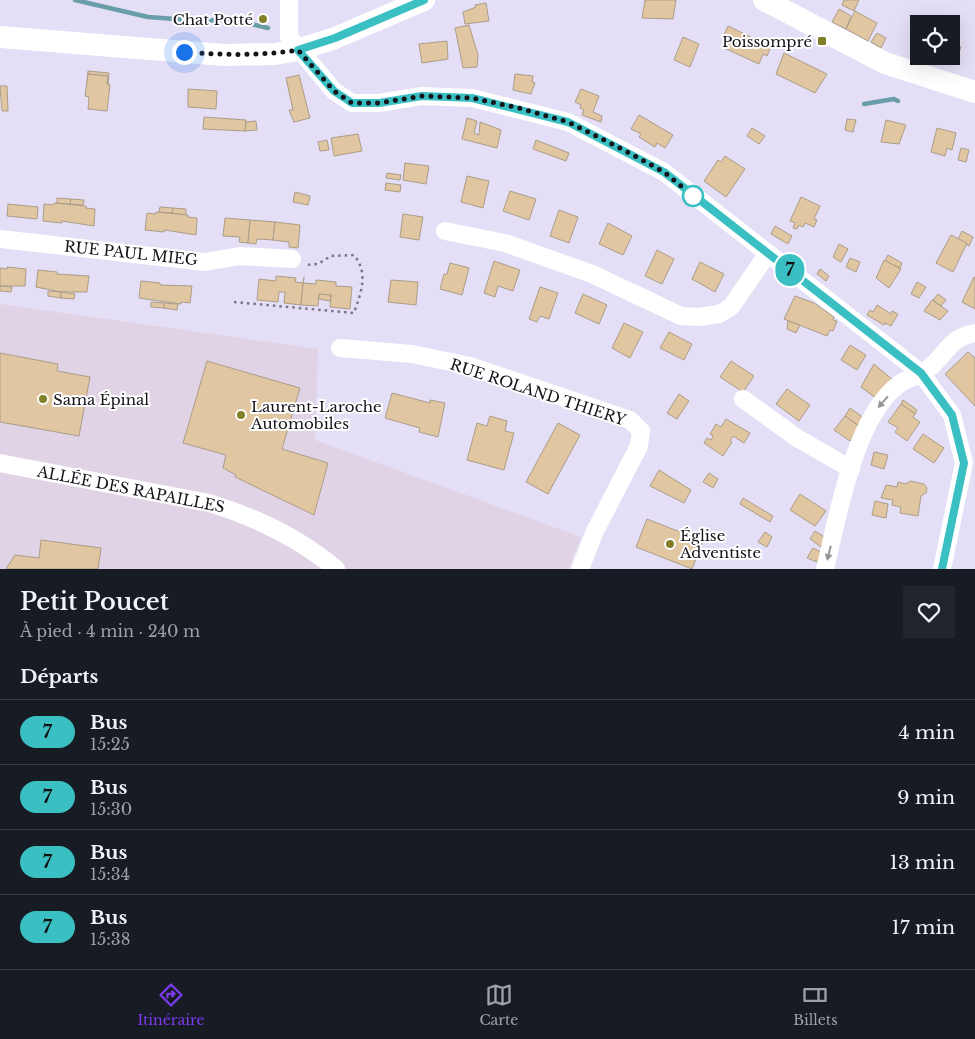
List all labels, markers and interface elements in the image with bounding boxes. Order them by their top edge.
place label: Chat Potté [173,10,253,29]
marker: Chat Potté [257,13,269,25]
map controls [910,15,960,65]
button: locate [910,15,960,65]
place label: Poissompré [722,32,812,51]
marker: Poissompré [816,35,828,47]
your location [172,40,197,65]
unlabelled marker [682,185,704,207]
street label: RUE PAUL MIEG [63,237,199,269]
line badge: 7 [774,254,806,286]
text: 7 [785,259,795,281]
street label: RUE ROLAND THIERY [448,355,629,430]
place label: Sama Épinal [53,390,149,409]
marker: Sama Épinal [37,393,49,405]
one-way arrow [877,395,888,408]
place label: Laurent-Laroche Automobiles [250,397,382,433]
marker: Laurent-Laroche Automobiles [235,409,247,421]
street label: ALLÉE DES RAPAILLES [35,461,226,516]
place label: Église Adventiste [679,526,761,562]
marker: Église Adventiste [664,538,676,550]
one-way arrow [825,546,833,561]
button: heart [903,586,955,638]
text: Petit Poucet [20,587,169,616]
text: À pied · 4 min · 240 m [20,621,200,641]
text: Départs [20,665,98,688]
text: Bus [90,711,127,734]
text: 7 [43,721,52,743]
text: 4 min [898,721,955,744]
text: 15:25 [90,734,130,754]
text: Bus [90,776,127,799]
text: 7 [43,786,52,808]
text: 9 min [897,786,955,809]
text: 15:30 [90,799,132,819]
text: Bus [90,841,127,864]
text: 7 [43,851,52,873]
text: 13 min [889,851,955,874]
text: 15:34 [90,864,130,884]
text: Bus [90,906,127,929]
text: 7 [43,916,52,938]
text: 17 min [892,916,955,939]
text: 15:38 [90,929,130,949]
tab: Itinéraire [137,981,205,1029]
tab: Carte [479,981,518,1029]
tab: Billets [793,981,838,1029]

